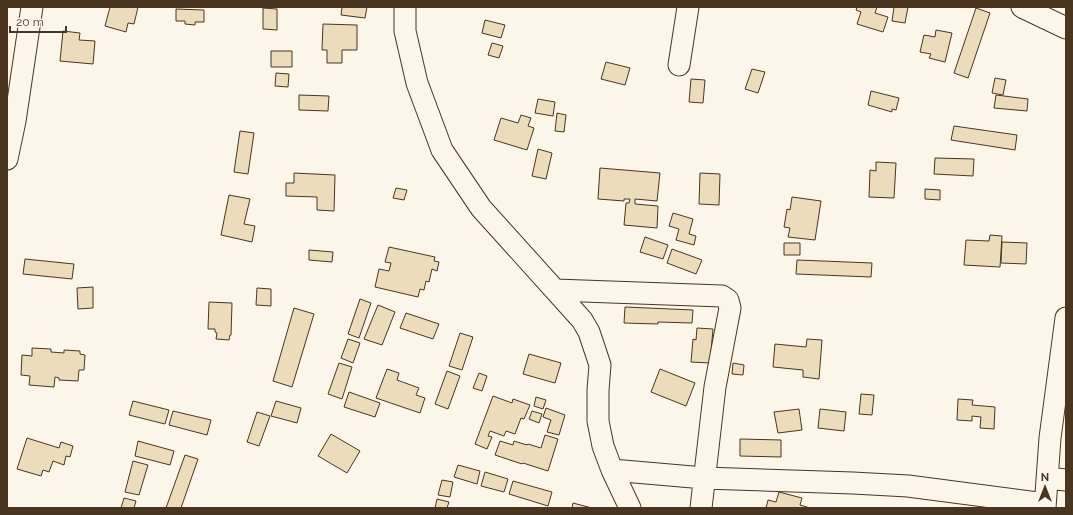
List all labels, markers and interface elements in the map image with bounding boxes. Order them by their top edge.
scale bar [10,8,66,34]
text: 20 m [16,15,44,29]
north arrow [1025,467,1065,507]
text: N [1041,471,1049,484]

